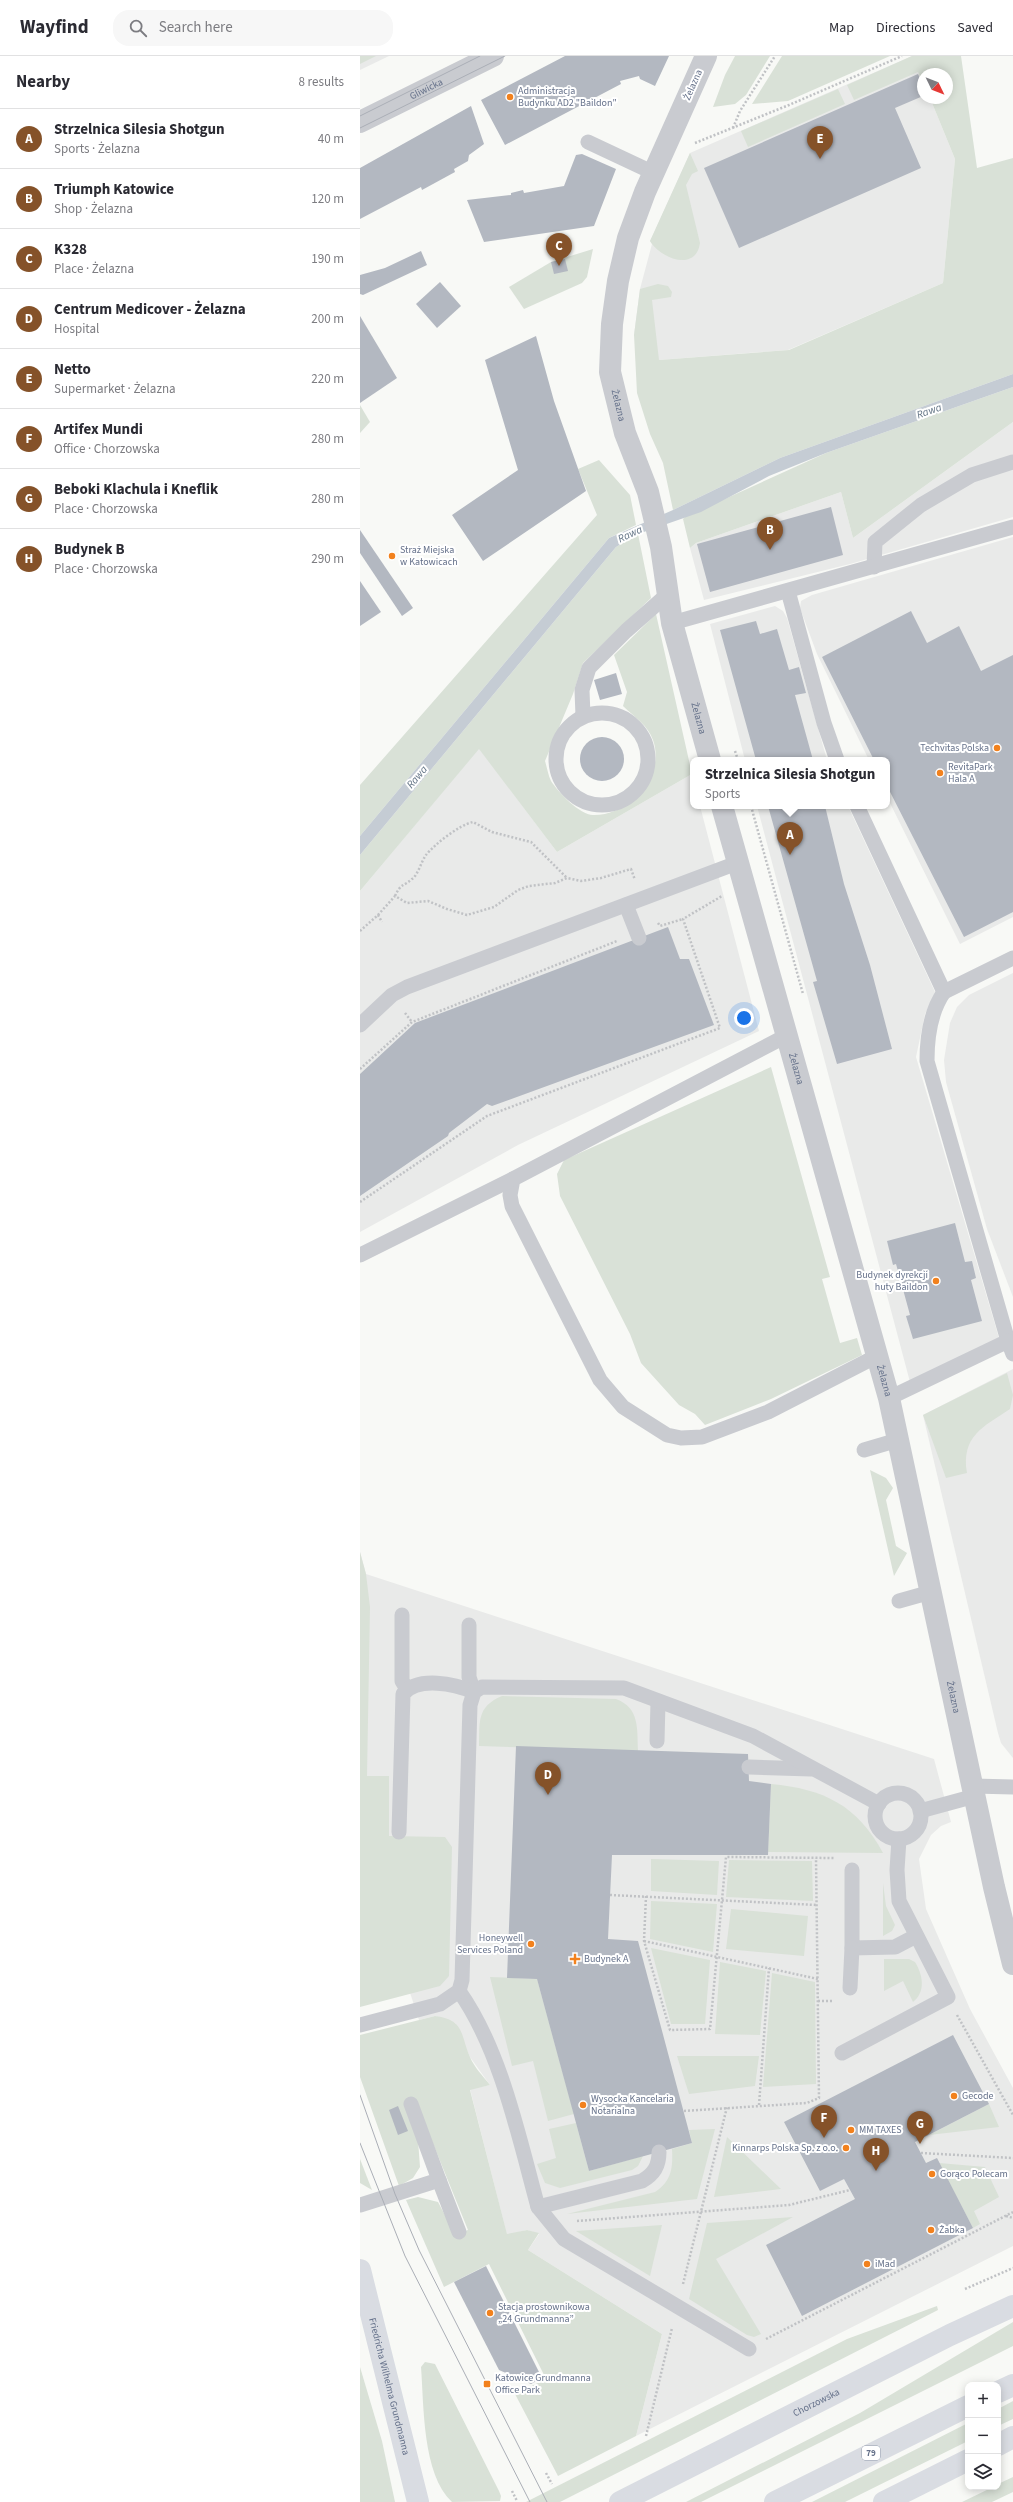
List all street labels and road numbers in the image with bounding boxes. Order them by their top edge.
street label: Żelazna [680,67,706,103]
street label: Gliwicka [407,75,445,103]
street label: Żelazna [608,388,629,423]
street label: Żelazna [687,701,710,736]
street label: Żelazna [785,1051,807,1086]
street label: Żelazna [873,1363,895,1398]
street label: Żelazna [943,1680,963,1714]
street label: Friedricha Wilhelma Grundmanna [365,2316,413,2457]
street label: Chorzowska [790,2385,842,2420]
road number: 79 [862,2446,880,2460]

